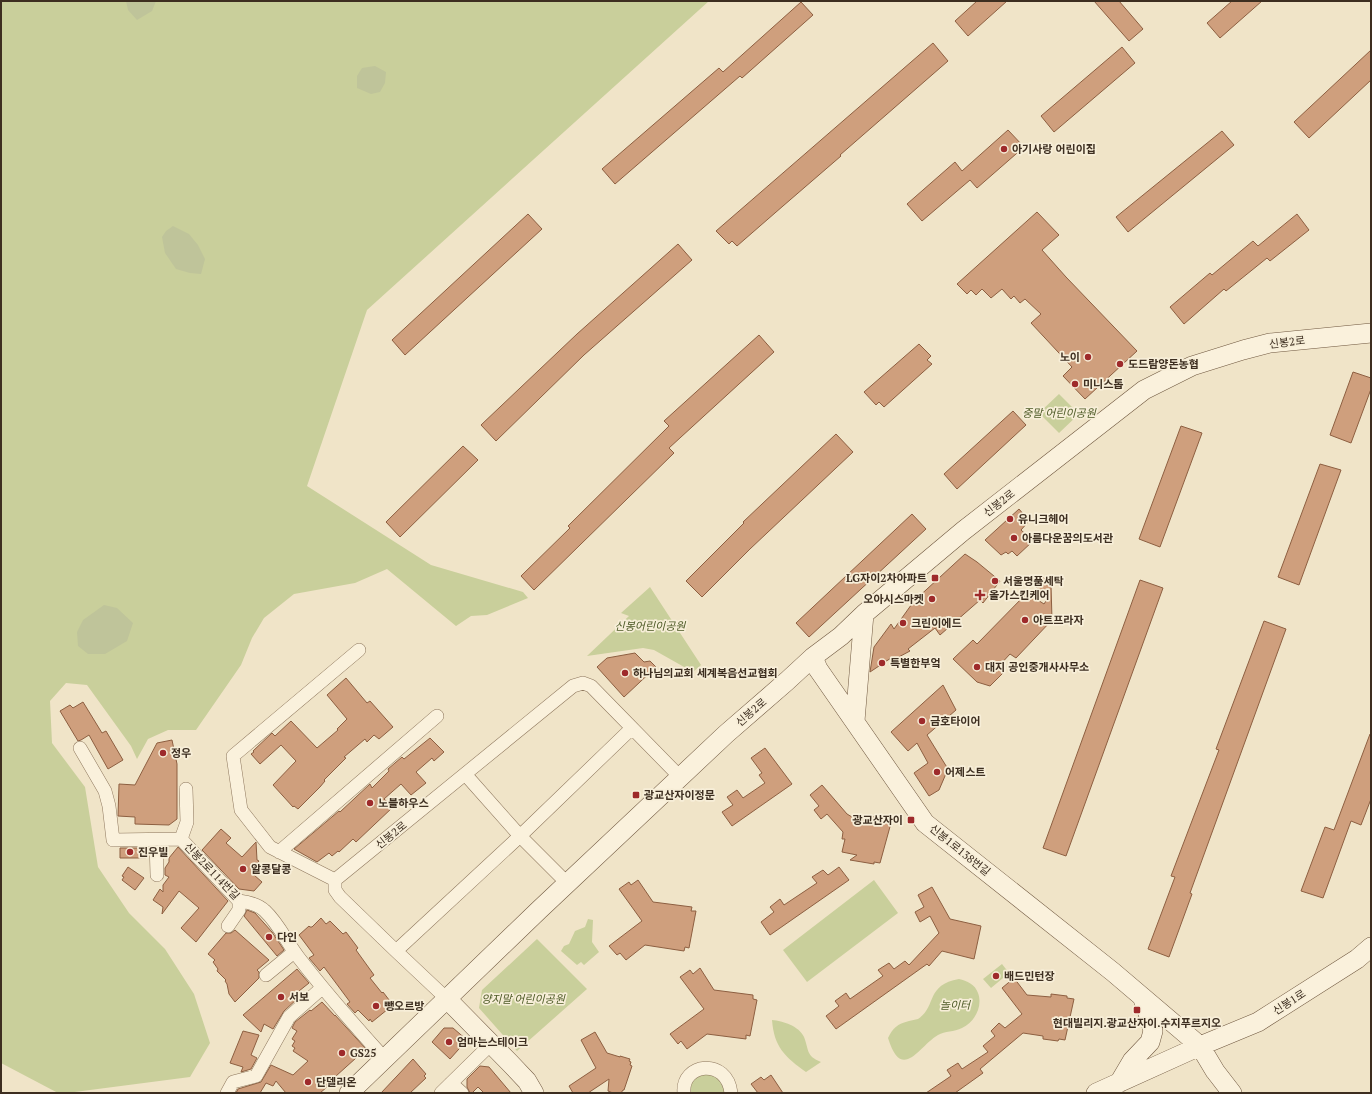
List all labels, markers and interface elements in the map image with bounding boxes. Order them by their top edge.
place label: 아기사랑 어린이집 [1012,142,1096,156]
marker: 아기사랑 어린이집 [999,144,1009,154]
street label: 신봉2로 [1268,333,1306,351]
place label: 노이 [1060,350,1080,364]
marker: 노이 [1083,352,1093,362]
place label: 도드람양돈농협 [1128,357,1199,371]
marker: 도드람양돈농협 [1115,359,1125,369]
place label: 미니스톱 [1083,377,1123,391]
marker: 미니스톱 [1070,379,1080,389]
park label: 중말 어린이공원 [1022,406,1097,420]
street label: 신봉2로 [980,486,1018,520]
place label: 유니크헤어 [1018,512,1069,526]
marker: 유니크헤어 [1005,514,1015,524]
place label: 아름다운꿈의도서관 [1022,531,1113,545]
marker: 아름다운꿈의도서관 [1009,533,1019,543]
place label: LG자이2차아파트 [846,571,927,585]
marker: LG자이2차아파트 [930,573,940,583]
place label: 서울명품세탁 [1003,574,1064,588]
marker: 서울명품세탁 [990,576,1000,586]
place label: 올가스킨케어 [989,588,1050,602]
marker: 올가스킨케어 [974,589,986,601]
place label: 오아시스마켓 [863,592,924,606]
marker: 오아시스마켓 [927,594,937,604]
place label: 아트프라자 [1033,613,1084,627]
marker: 아트프라자 [1020,615,1030,625]
place label: 크린이에드 [911,616,962,630]
marker: 크린이에드 [898,618,908,628]
park label: 신봉어린이공원 [615,619,686,633]
place label: 특별한부엌 [890,656,941,670]
marker: 특별한부엌 [877,658,887,668]
place label: 대지 공인중개사사무소 [985,660,1089,674]
marker: 대지 공인중개사사무소 [972,662,982,672]
place label: 하나님의교회 세계복음선교협회 [633,666,778,680]
marker: 하나님의교회 세계복음선교협회 [620,668,630,678]
street label: 신봉2로 [733,695,769,729]
place label: 금호타이어 [930,714,981,728]
marker: 금호타이어 [917,716,927,726]
place label: 정우 [171,746,191,760]
marker: 정우 [158,748,168,758]
place label: 어제스트 [945,765,985,779]
marker: 어제스트 [932,767,942,777]
place label: 광교산자이정문 [644,788,715,802]
marker: 광교산자이정문 [631,790,641,800]
place label: 노블하우스 [378,796,429,810]
marker: 노블하우스 [365,798,375,808]
place label: 광교산자이 [852,813,903,827]
marker: 광교산자이 [906,815,916,825]
street label: 신봉2로 [373,818,409,852]
street label: 신봉1로138번길 [927,821,993,879]
street label: 신봉2로114번길 [181,839,243,903]
place label: 진우빌 [138,845,168,859]
marker: 진우빌 [125,847,135,857]
place label: 알콩달콩 [251,862,291,876]
marker: 알콩달콩 [238,864,248,874]
place label: 다인 [277,930,297,944]
marker: 다인 [264,932,274,942]
place label: 배드민턴장 [1004,969,1055,983]
marker: 배드민턴장 [991,971,1001,981]
street label: 신봉1로 [1270,986,1308,1018]
place label: 서보 [289,990,309,1004]
marker: 서보 [276,992,286,1002]
park label: 양지말 어린이공원 [481,992,566,1006]
park label: 놀이터 [940,998,972,1012]
place label: 뺑오르방 [384,999,424,1013]
marker: 뺑오르방 [371,1001,381,1011]
marker: 현대빌리지.광교산자이.수지푸르지오 [1132,1005,1142,1015]
place label: 현대빌리지.광교산자이.수지푸르지오 [1053,1016,1221,1030]
place label: 엄마는스테이크 [457,1035,528,1049]
marker: 엄마는스테이크 [444,1037,454,1047]
place label: GS25 [350,1046,376,1060]
marker: GS25 [337,1048,347,1058]
place label: 단델리온 [316,1075,356,1089]
marker: 단델리온 [303,1077,313,1087]

